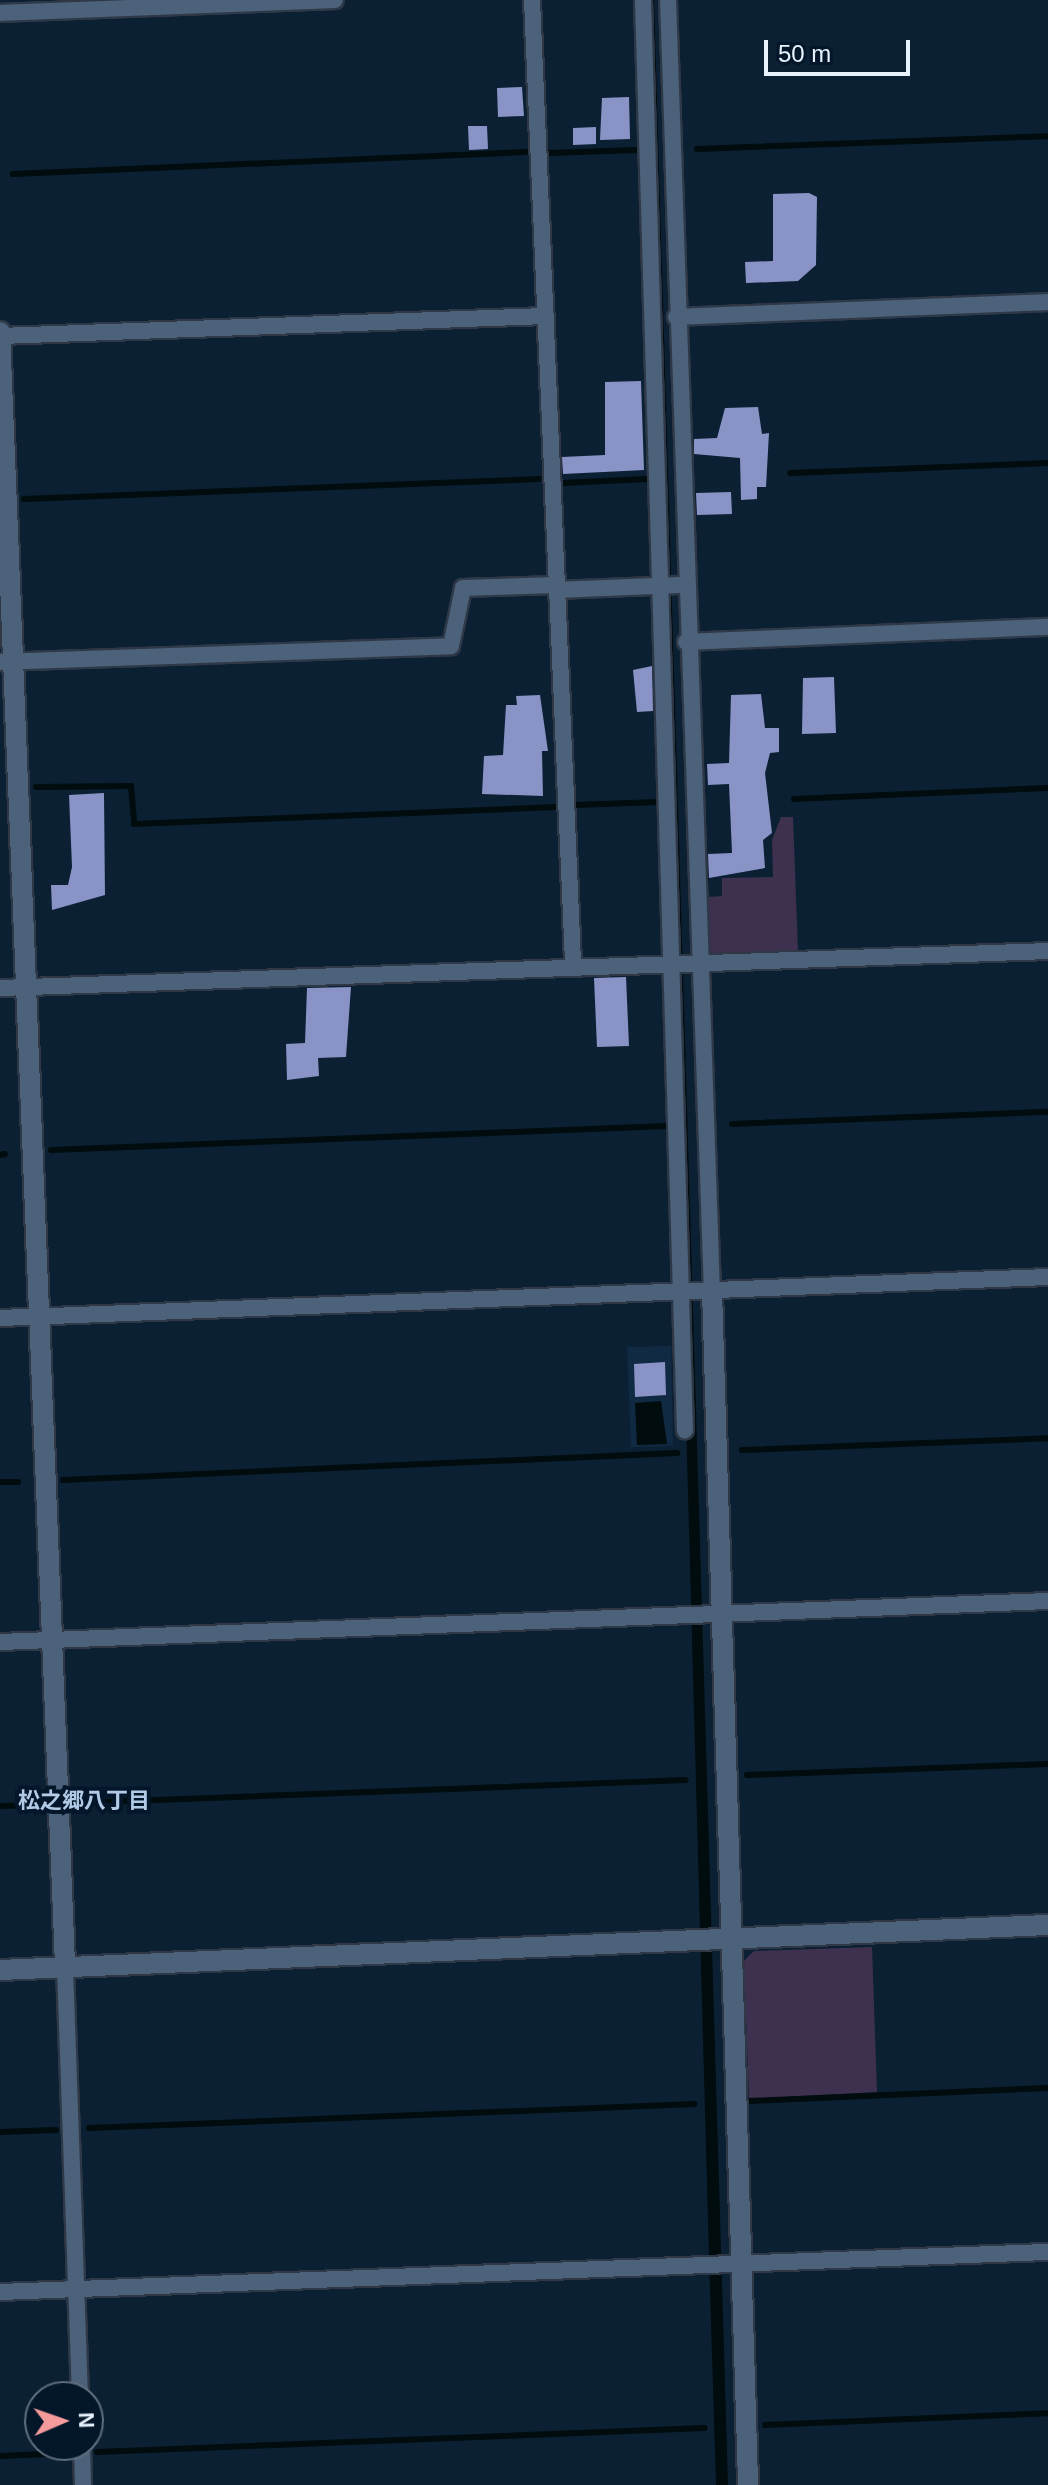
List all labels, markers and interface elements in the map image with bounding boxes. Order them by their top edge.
scale bar [768,24,914,74]
text: 50 m [778,40,831,67]
district label: 松之郷八丁目 [18,1788,150,1814]
north arrow [24,2381,104,2461]
text: N [74,2412,99,2429]

